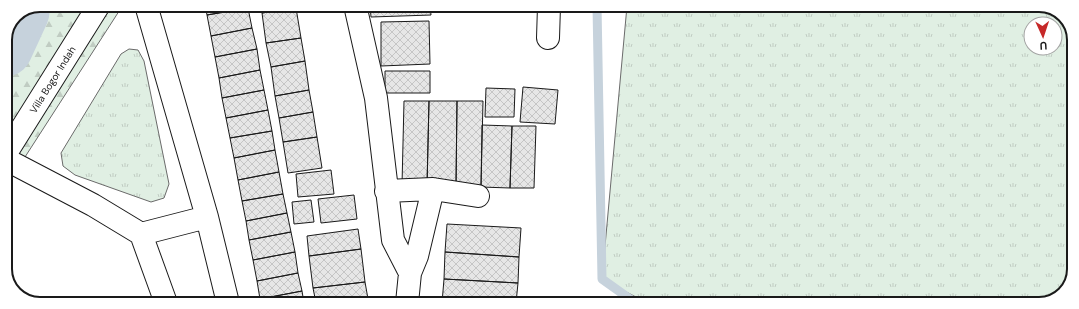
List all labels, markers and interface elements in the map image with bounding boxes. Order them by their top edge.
north arrow [1023,16,1063,56]
text: U [1039,39,1048,53]
street label: Villa Bogor Indah [26,43,78,116]

